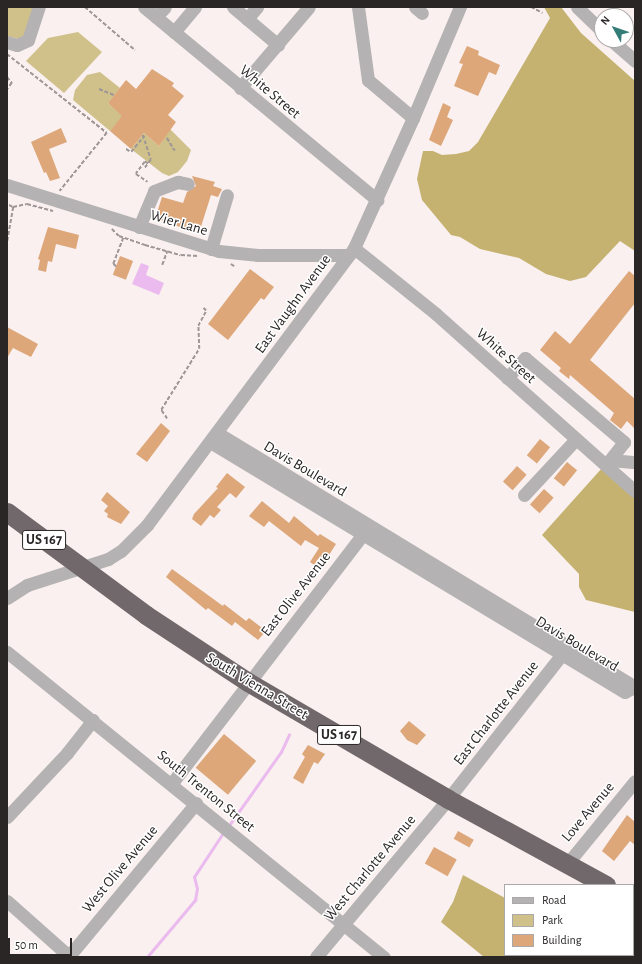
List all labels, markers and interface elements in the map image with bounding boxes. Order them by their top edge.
north arrow [594,8,634,48]
text: N [599,14,612,27]
street label: White Street [236,61,304,123]
street label: Wier Lane [148,206,210,240]
street label: East Vaughn Avenue [251,251,335,357]
street label: White Street [473,325,539,387]
street label: Davis Boulevard [260,437,350,501]
road number: US 167 [22,528,66,552]
street label: East Olive Avenue [257,548,335,640]
street label: Davis Boulevard [532,612,622,676]
street label: South Vienna Street [203,648,311,724]
street label: East Charlotte Avenue [450,657,542,769]
road number: US 167 [317,723,361,747]
street label: South Trenton Street [154,746,258,836]
street label: Love Avenue [558,778,618,846]
street label: West Charlotte Avenue [320,811,420,925]
street label: West Olive Avenue [78,822,162,916]
legend [504,884,634,956]
text: Road [542,894,566,906]
text: Park [542,914,563,926]
scale bar [10,930,74,956]
text: Building [542,934,582,946]
text: 50 m [15,939,38,951]

